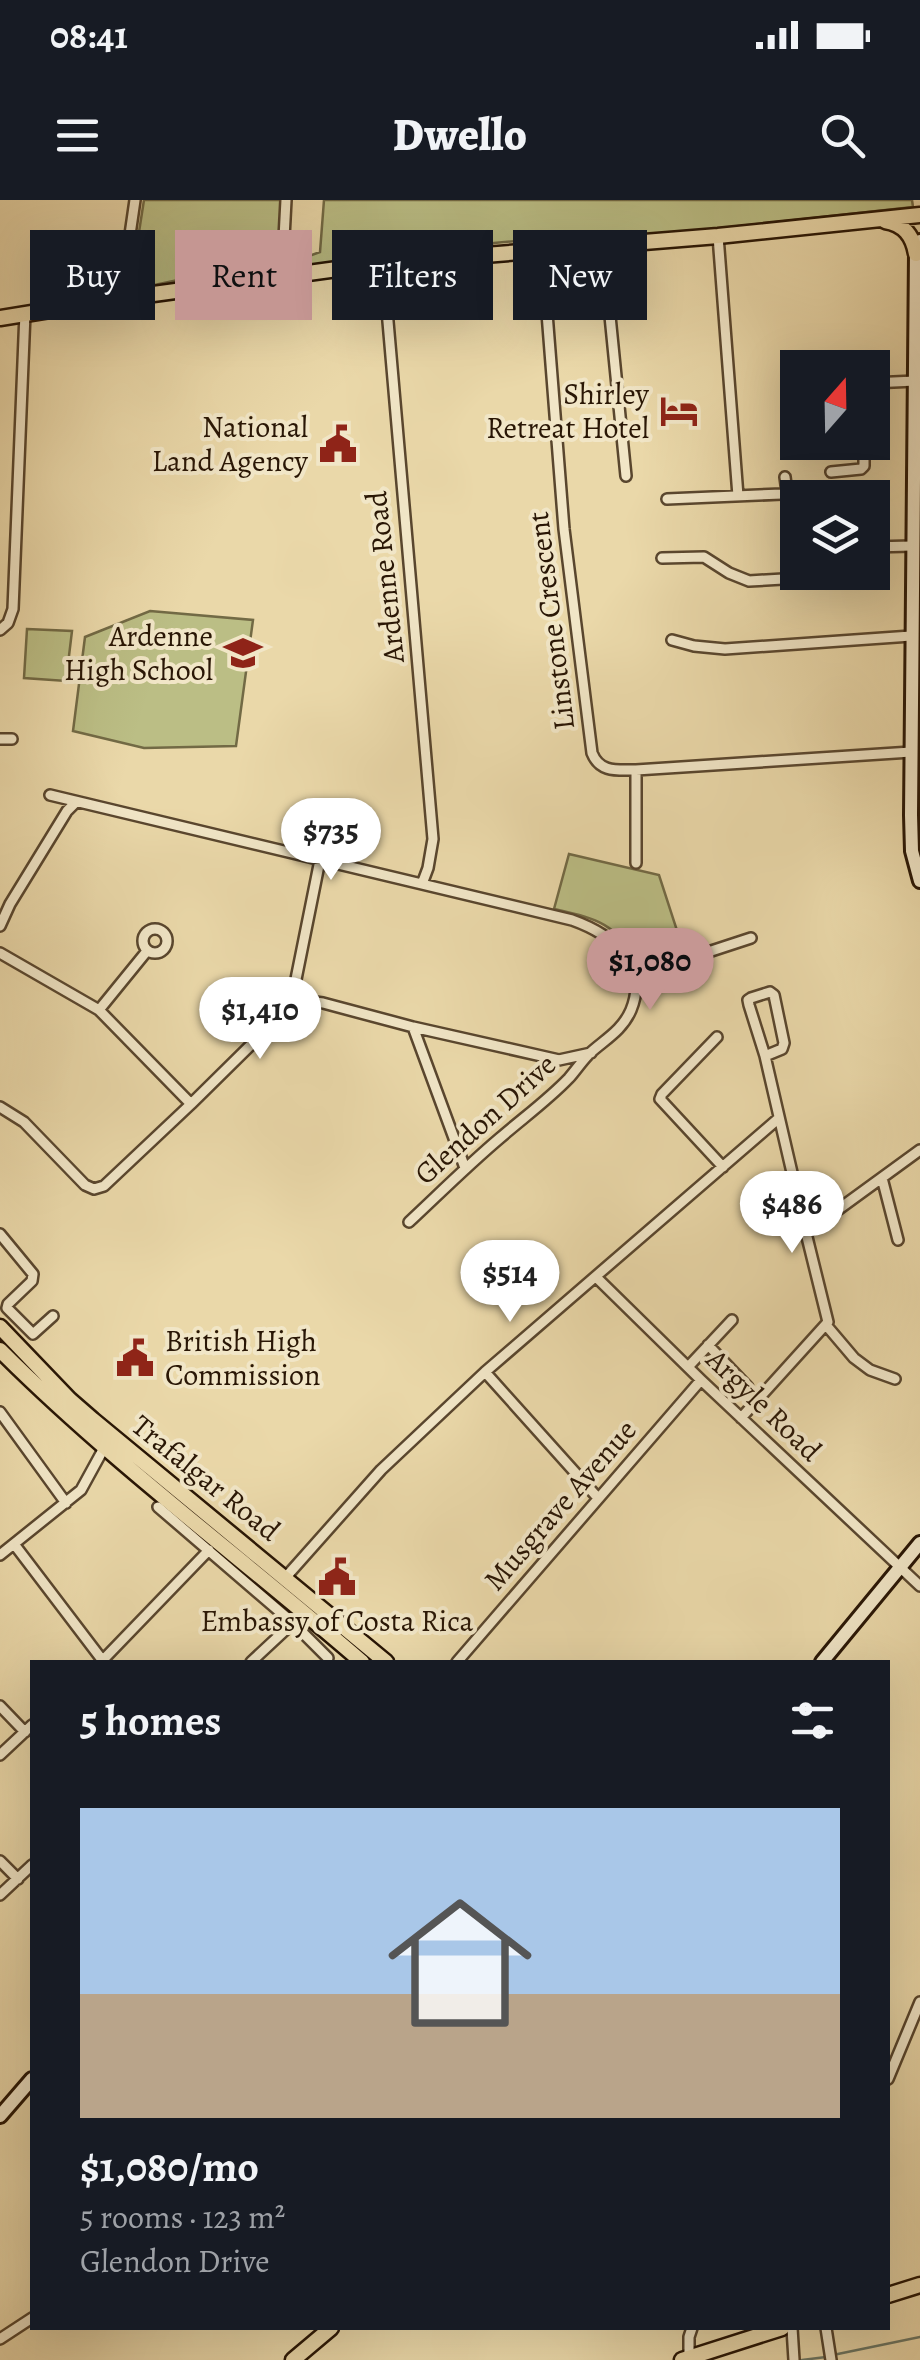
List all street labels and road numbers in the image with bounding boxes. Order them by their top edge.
street label: Ardenne Road [356,488,414,666]
street label: Linstone Crescent [518,509,584,732]
street label: Glendon Drive [406,1045,564,1193]
street label: Argyle Road [697,1339,831,1471]
street label: Trafalgar Road [123,1406,289,1551]
street label: Musgrave Avenue [475,1411,645,1599]

